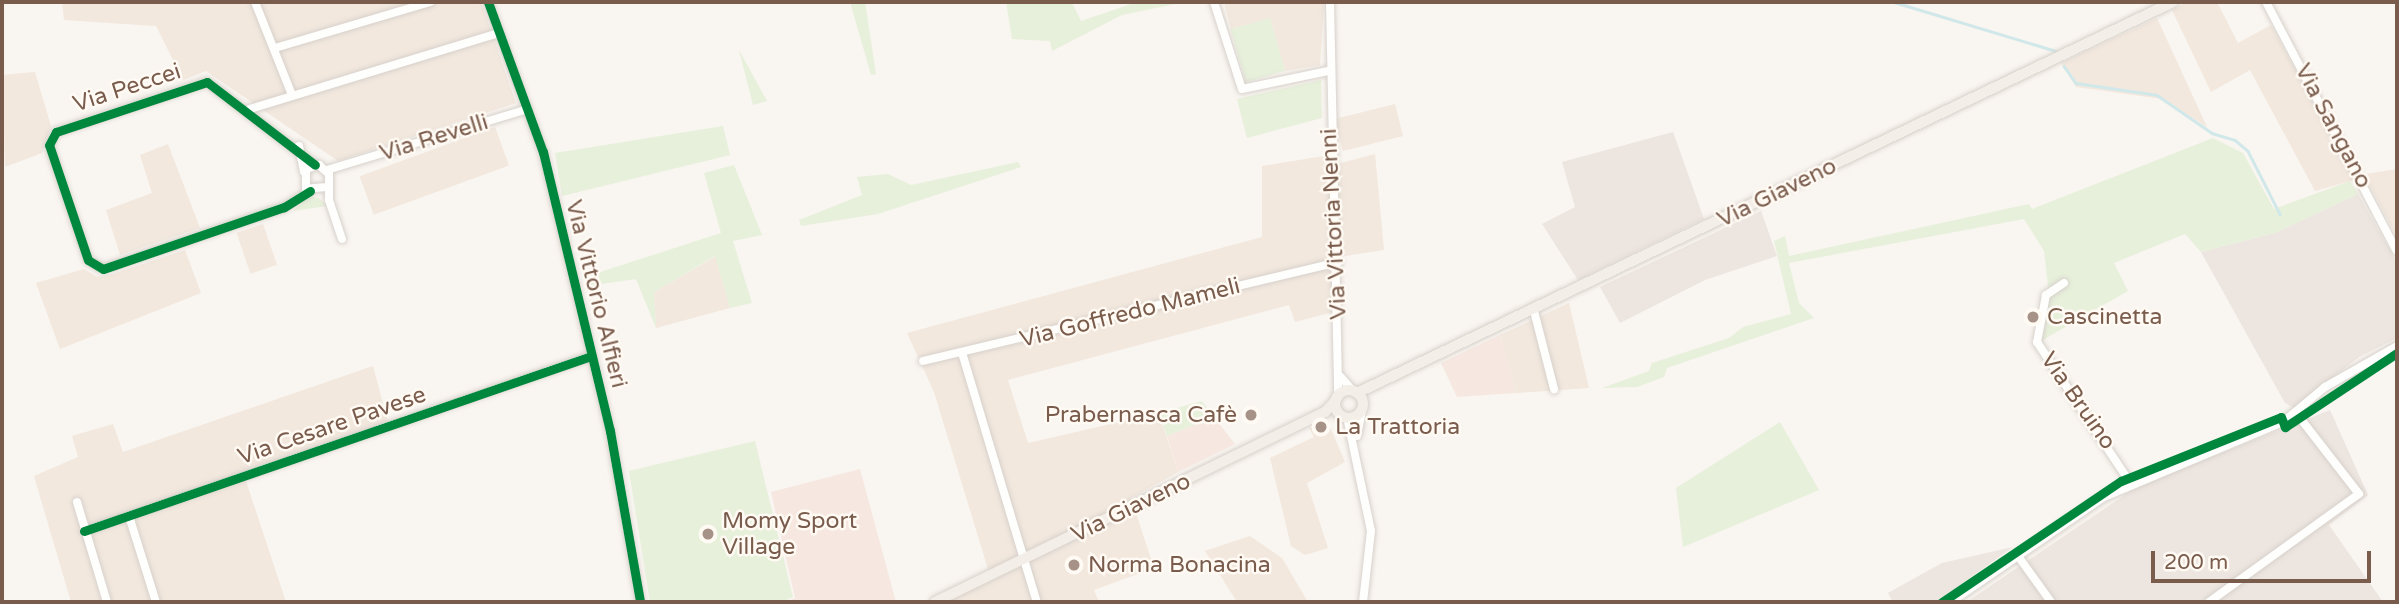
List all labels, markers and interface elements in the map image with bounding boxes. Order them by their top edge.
street label: Via Peccei [70,58,184,118]
street label: Via Sangano [2289,59,2377,193]
street label: Via Revelli [376,108,492,168]
street label: Via Vittoria Nenni [1315,128,1353,320]
street label: Via Giaveno [1713,152,1841,234]
street label: Via Vittorio Alfieri [559,197,633,391]
street label: Via Goffredo Mameli [1017,272,1243,354]
place label: Cascinetta [2047,303,2162,331]
marker: Cascinetta [2025,309,2041,325]
street label: Via Bruino [2034,347,2122,455]
street label: Via Cesare Pavese [234,381,430,471]
place label: Prabernasca Cafè [1045,401,1237,429]
marker: Prabernasca Cafè [1243,407,1259,423]
place label: La Trattoria [1335,413,1460,441]
marker: La Trattoria [1313,419,1329,435]
street label: Via Giaveno [1067,467,1195,549]
place label: Momy Sport Village [722,507,857,561]
marker: Momy Sport Village [700,526,716,542]
scale bar [2154,538,2374,582]
text: 200 m [2164,550,2228,575]
place label: Norma Bonacina [1088,551,1271,579]
marker: Norma Bonacina [1066,557,1082,573]

